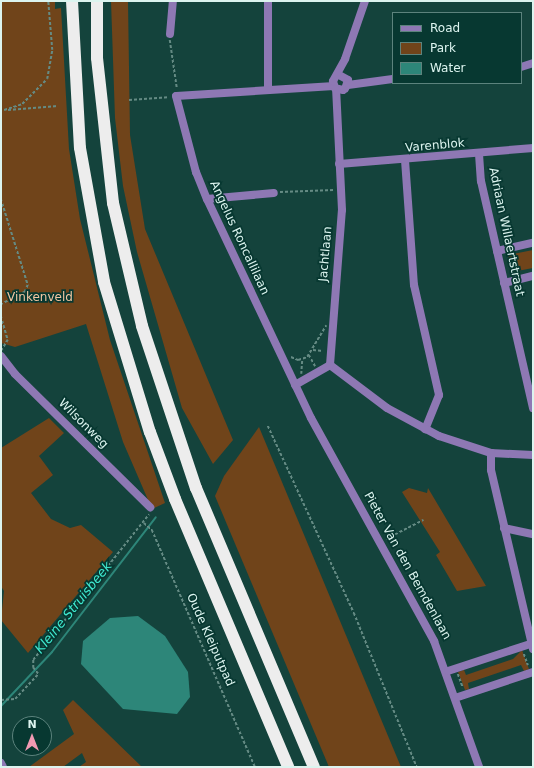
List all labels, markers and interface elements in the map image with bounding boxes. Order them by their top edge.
legend [392,12,522,84]
text: Road [430,21,460,35]
text: Park [430,41,456,55]
text: Water [430,61,465,75]
street label: Varenblok [405,136,465,156]
street label: Adriaan Willaertstraat [485,166,527,298]
street label: Angelus Roncallilaan [206,179,272,297]
street label: Jachtlaan [316,226,336,282]
park label: Vinkenveld [7,291,73,305]
street label: Wilsonweg [55,396,111,452]
street label: Pieter Van den Bemdenlaan [360,490,454,642]
water label: Kleine Struisbeek [32,559,116,657]
street label: Oude Kleiputpad [183,591,237,689]
north arrow [12,716,52,756]
text: N [27,718,37,731]

